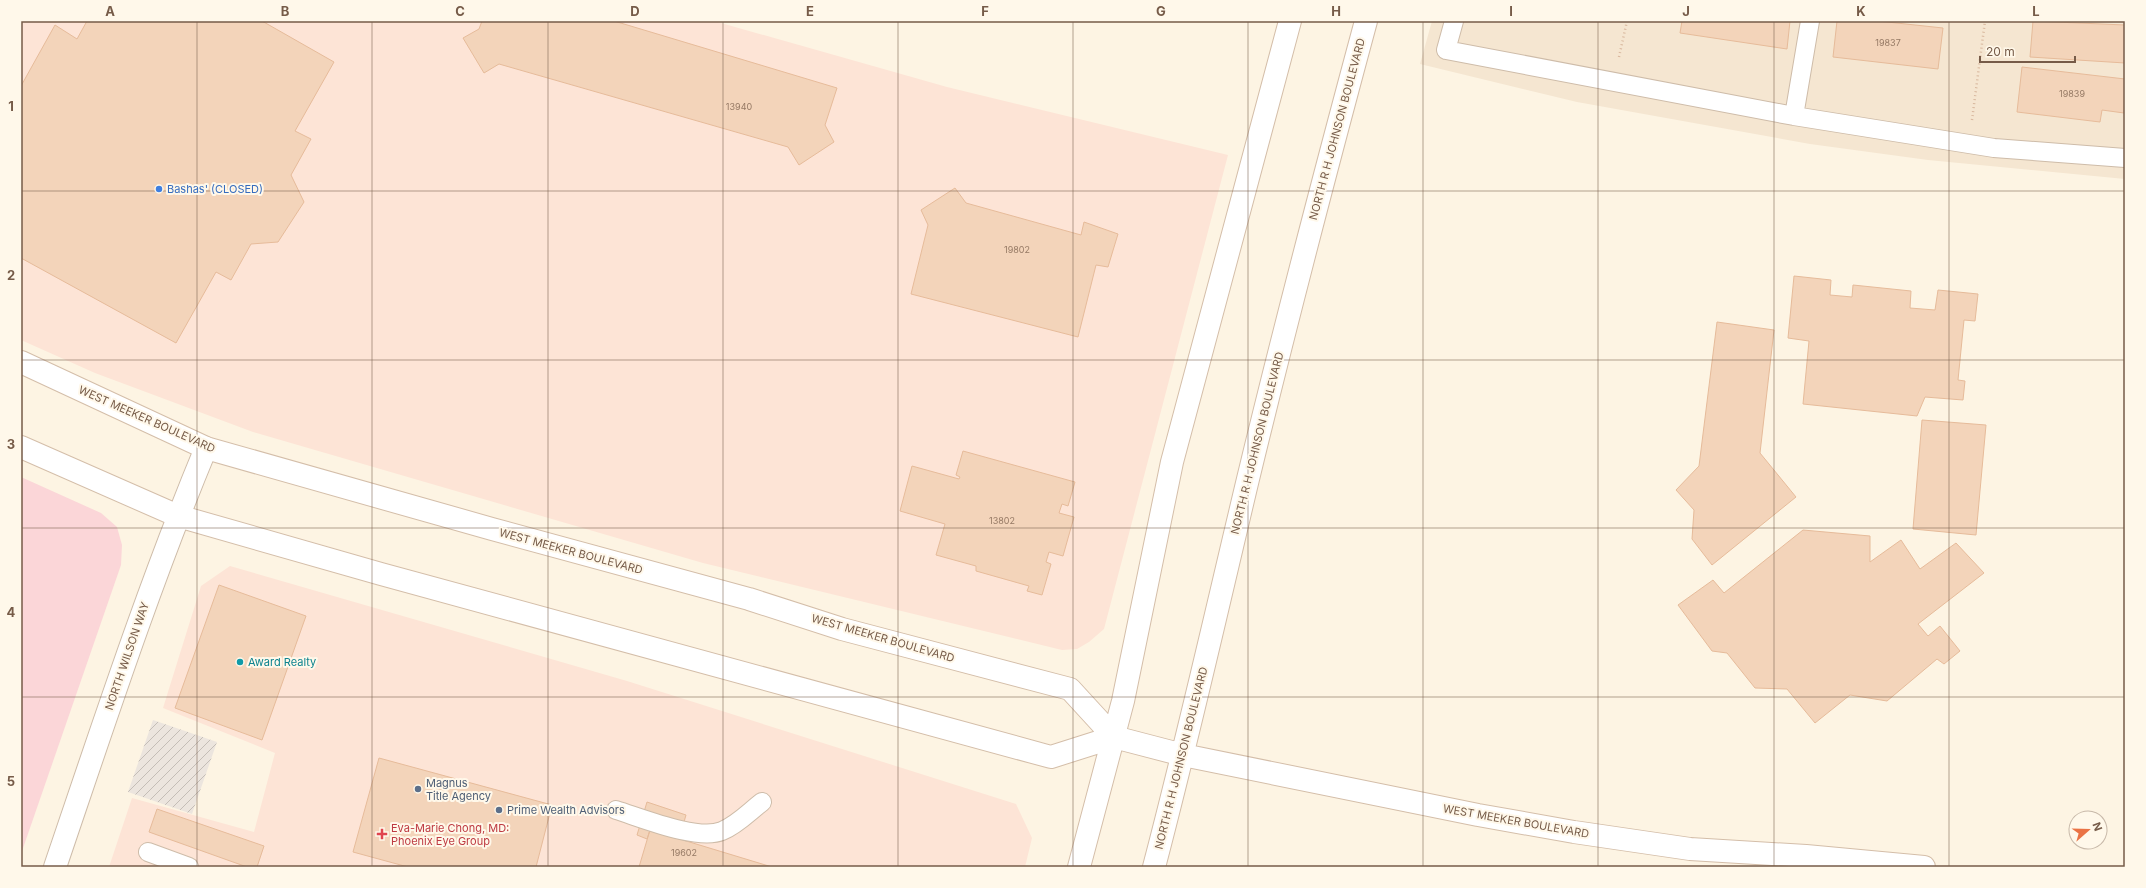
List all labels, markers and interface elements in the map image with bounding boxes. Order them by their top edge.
text: A [105,3,115,19]
text: B [281,3,290,19]
text: C [455,3,465,19]
text: D [630,3,640,19]
text: E [806,3,814,19]
text: F [981,3,989,19]
text: G [1156,3,1166,19]
text: H [1331,3,1341,19]
text: I [1509,3,1513,19]
text: J [1682,3,1690,19]
text: K [1856,3,1866,19]
text: L [2032,3,2040,19]
street label: NORTH R H JOHNSON BOULEVARD [1306,37,1368,221]
house number: 19837 [1875,37,1901,48]
scale bar [1980,38,2075,64]
text: 20 m [1986,44,2015,59]
house number: 19839 [2059,88,2085,99]
text: 1 [8,98,14,114]
house number: 13940 [726,101,752,112]
place label: Bashas' (CLOSED) [167,182,263,196]
marker: Bashas' (CLOSED) [154,184,164,194]
house number: 19802 [1004,244,1030,255]
text: 2 [7,267,15,283]
street label: NORTH R H JOHNSON BOULEVARD [1228,350,1287,536]
street label: WEST MEEKER BOULEVARD [77,382,218,456]
text: 3 [7,436,15,452]
house number: 13802 [989,515,1015,526]
street label: WEST MEEKER BOULEVARD [498,525,644,577]
street label: NORTH WILSON WAY [102,600,152,712]
text: 4 [7,604,16,620]
street label: WEST MEEKER BOULEVARD [810,611,956,665]
place label: Award Realty [248,655,316,669]
marker: Award Realty [235,657,245,667]
street label: NORTH R H JOHNSON BOULEVARD [1152,665,1211,851]
text: 5 [7,773,15,789]
place label: Magnus Title Agency [426,776,491,803]
marker: Magnus Title Agency [413,784,423,794]
street label: WEST MEEKER BOULEVARD [1442,801,1590,841]
place label: Prime Wealth Advisors [507,803,625,817]
marker: Prime Wealth Advisors [494,805,504,815]
north arrow [2068,810,2108,850]
text: N [2089,820,2105,833]
place label: Eva-Marie Chong, MD: Phoenix Eye Group [391,821,509,848]
marker: Eva-Marie Chong, MD: Phoenix Eye Group [376,828,388,840]
house number: 19602 [671,847,697,858]

